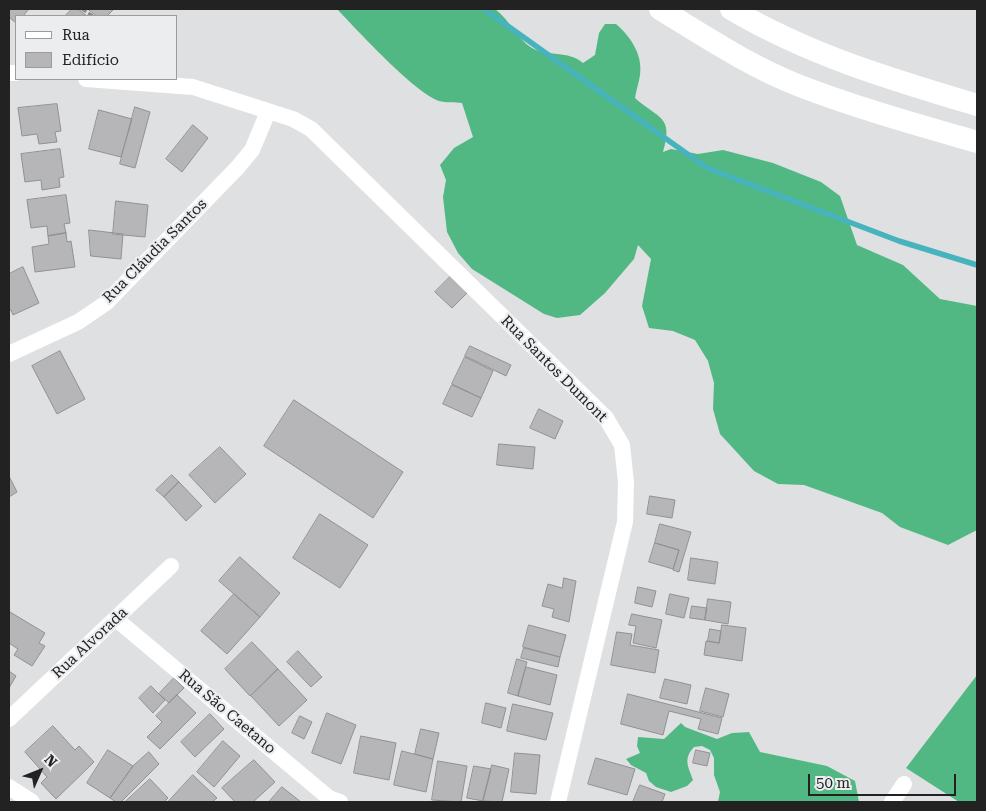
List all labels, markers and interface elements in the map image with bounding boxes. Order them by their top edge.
legend [15,15,178,80]
text: Rua [62,26,90,44]
text: Edifício [62,51,119,69]
street label: Rua Cláudia Santos [99,195,211,307]
street label: Rua Santos Dumont [497,312,611,426]
street label: Rua Alvorada [49,604,131,682]
street label: Rua São Caetano [175,666,279,758]
north arrow [15,746,65,796]
text: N [41,751,60,770]
scale bar [811,764,958,796]
text: 50 m [816,774,850,792]

